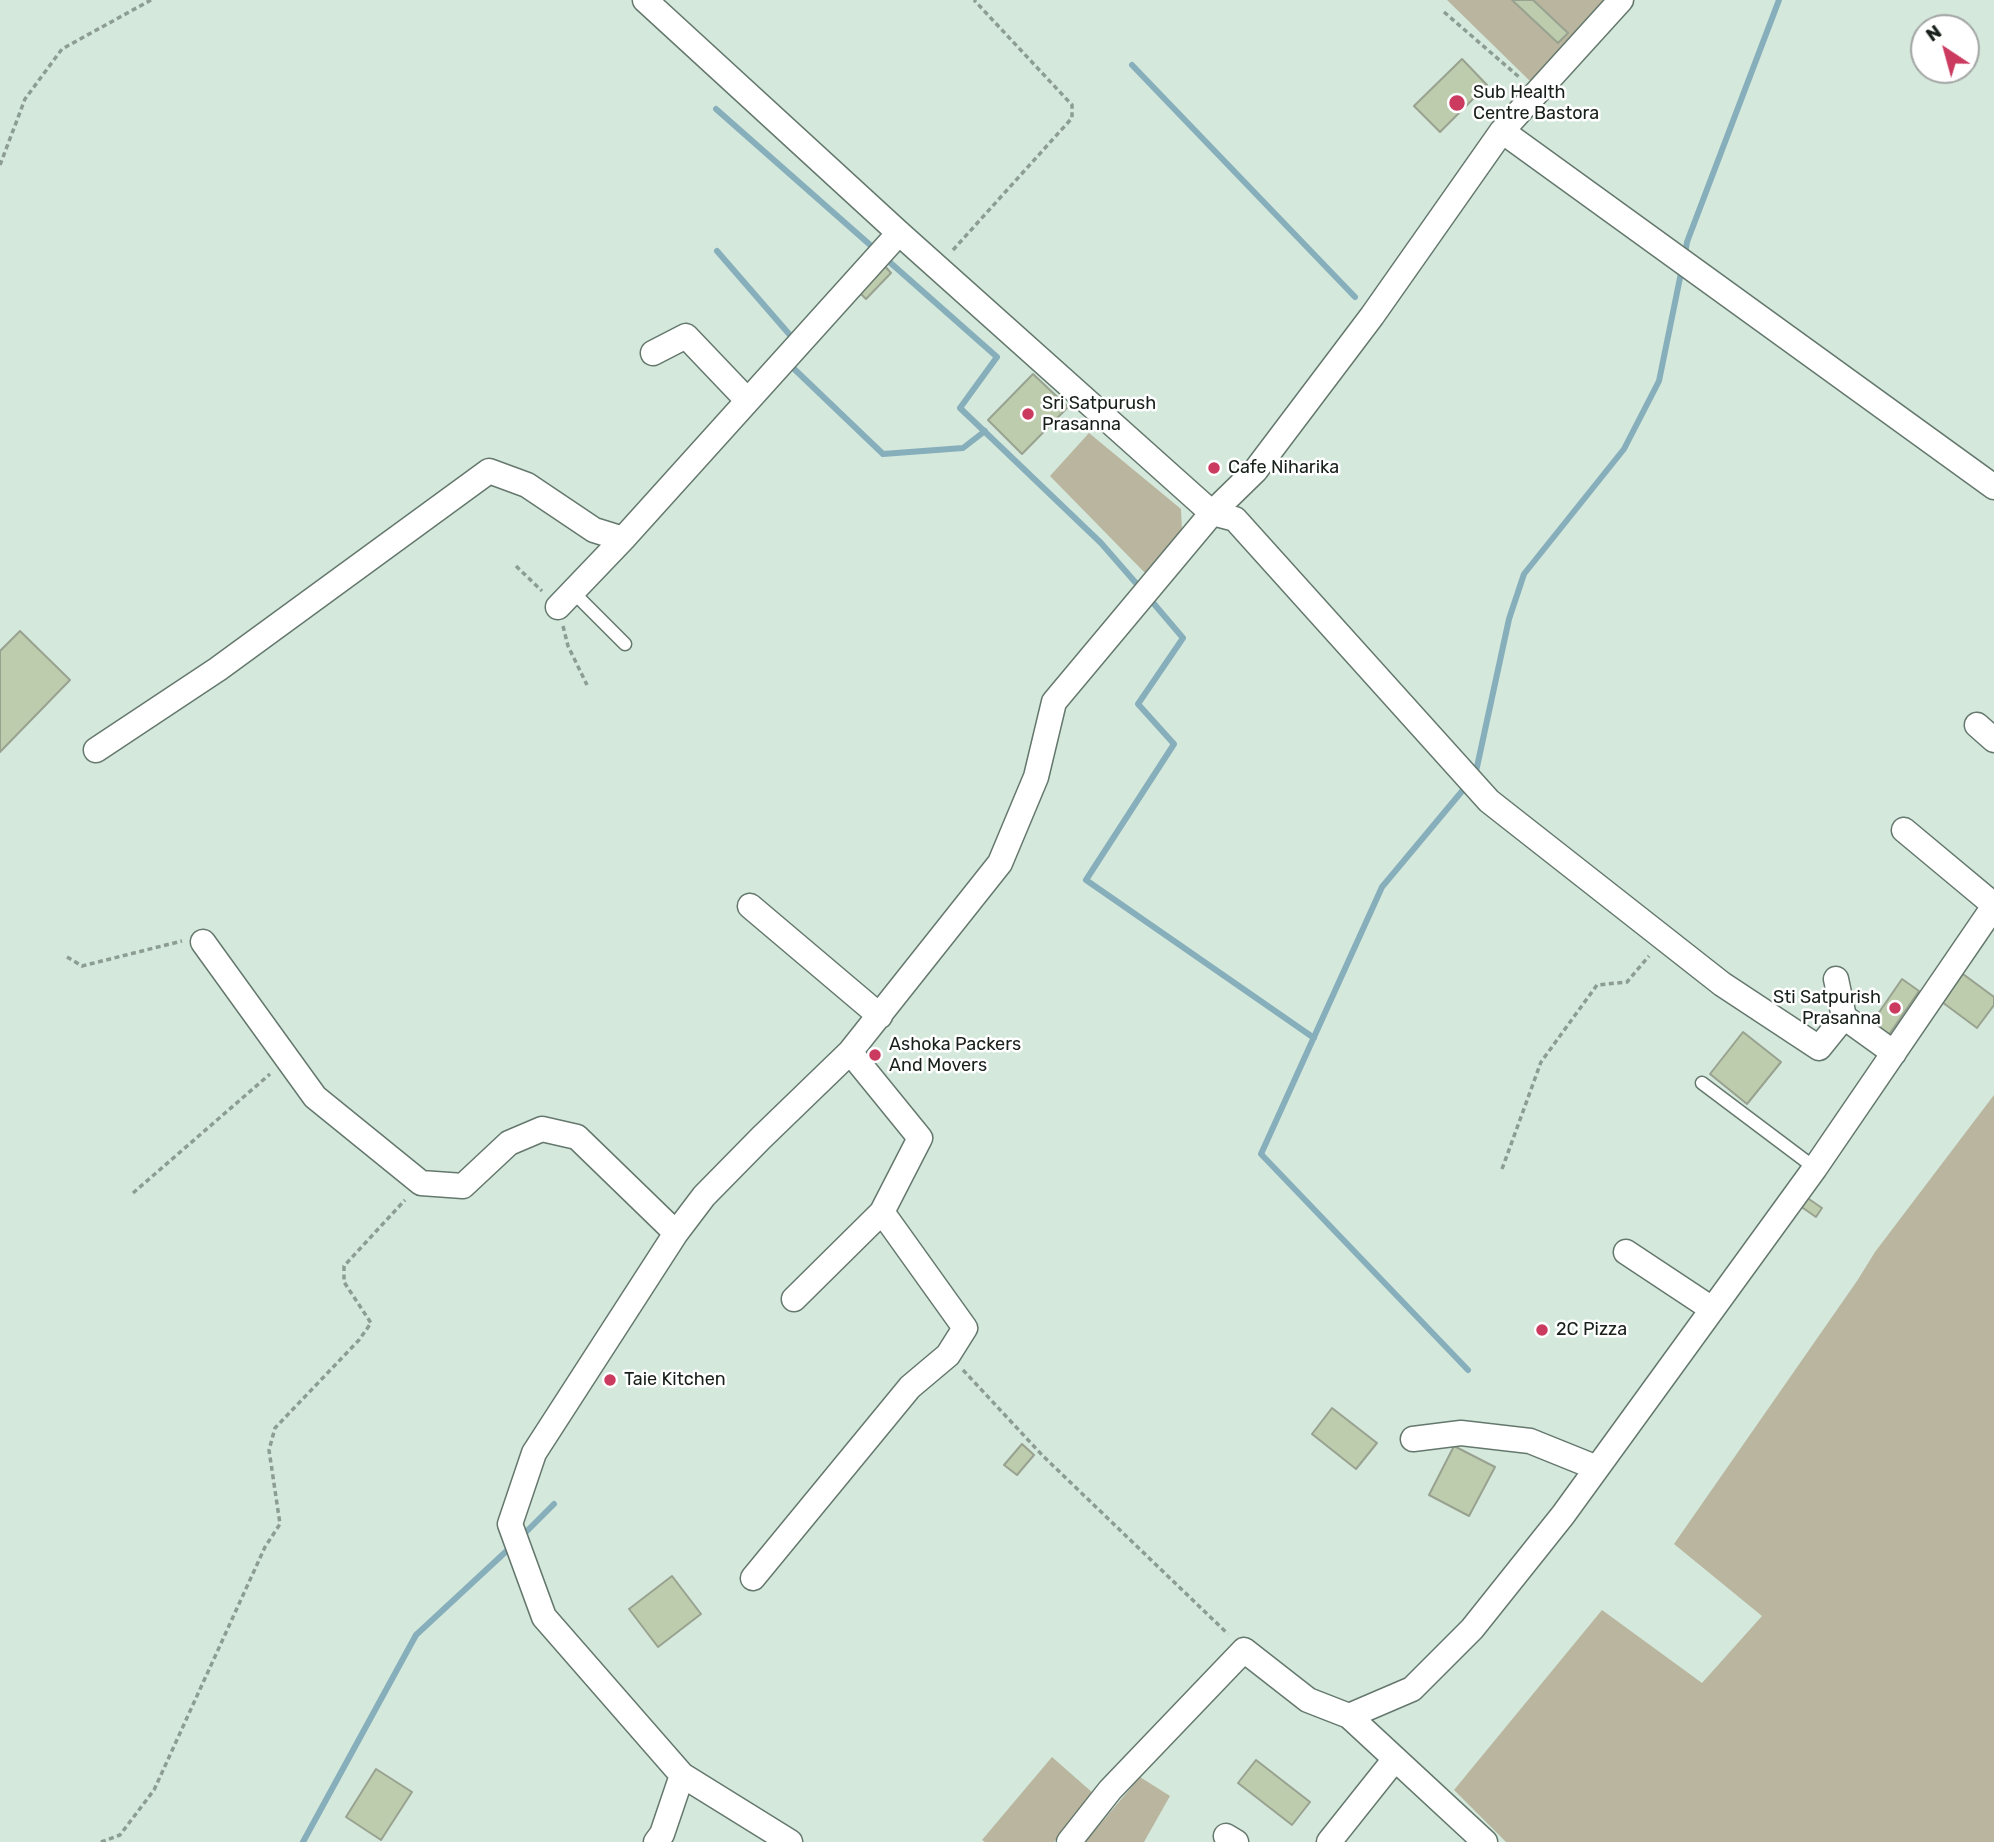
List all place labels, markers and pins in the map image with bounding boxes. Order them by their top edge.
place label: Sub Health Centre Bastora [1473,82,1599,124]
marker: Sub Health Centre Bastora [1447,93,1467,113]
place label: Sri Satpurush Prasanna [1042,393,1156,436]
marker: Sri Satpurush Prasanna [1020,406,1036,422]
place label: Cafe Niharika [1228,457,1339,479]
marker: Cafe Niharika [1206,460,1222,476]
place label: Sti Satpurish Prasanna [1773,987,1881,1030]
marker: Sti Satpurish Prasanna [1887,1000,1903,1016]
place label: Ashoka Packers And Movers [889,1034,1021,1076]
marker: Ashoka Packers And Movers [867,1047,883,1063]
place label: 2C Pizza [1556,1319,1627,1341]
marker: 2C Pizza [1534,1322,1550,1338]
place label: Taie Kitchen [624,1369,726,1391]
marker: Taie Kitchen [602,1372,618,1388]

